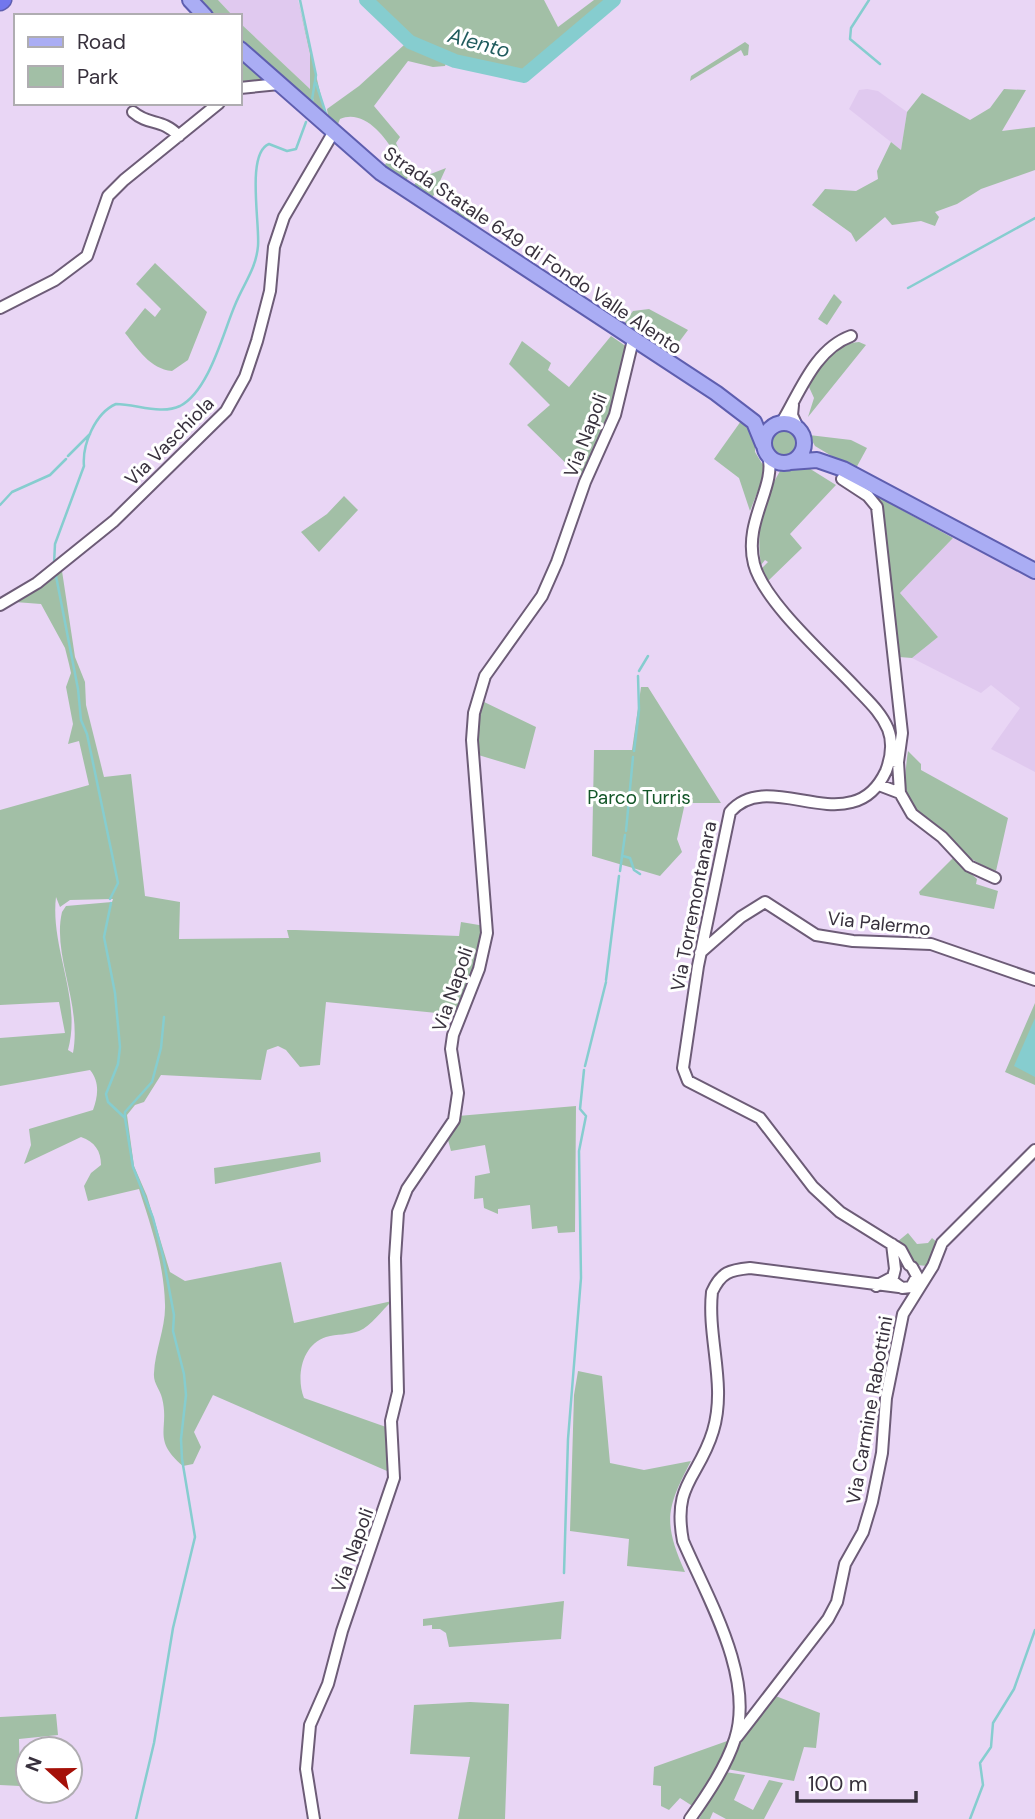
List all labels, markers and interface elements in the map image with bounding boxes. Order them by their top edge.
legend [14,14,242,105]
water label: Alento [444,21,513,65]
text: Road [77,28,126,56]
text: Park [77,63,119,91]
street label: Strada Statale 649 di Fondo Valle Alento [379,141,687,360]
street label: Via Napoli [558,390,613,481]
street label: Via Vaschiola [119,391,219,491]
park label: Parco Turris [587,785,691,810]
street label: Via Torremontanara [665,819,722,993]
street label: Via Palermo [826,906,932,941]
street label: Via Napoli [426,943,479,1035]
street label: Via Carmine Rabottini [841,1314,898,1506]
street label: Via Napoli [326,1505,379,1596]
north arrow [14,1735,84,1805]
text: N [19,1753,48,1775]
scale bar [797,1759,916,1803]
text: 100 m [808,1770,868,1798]

